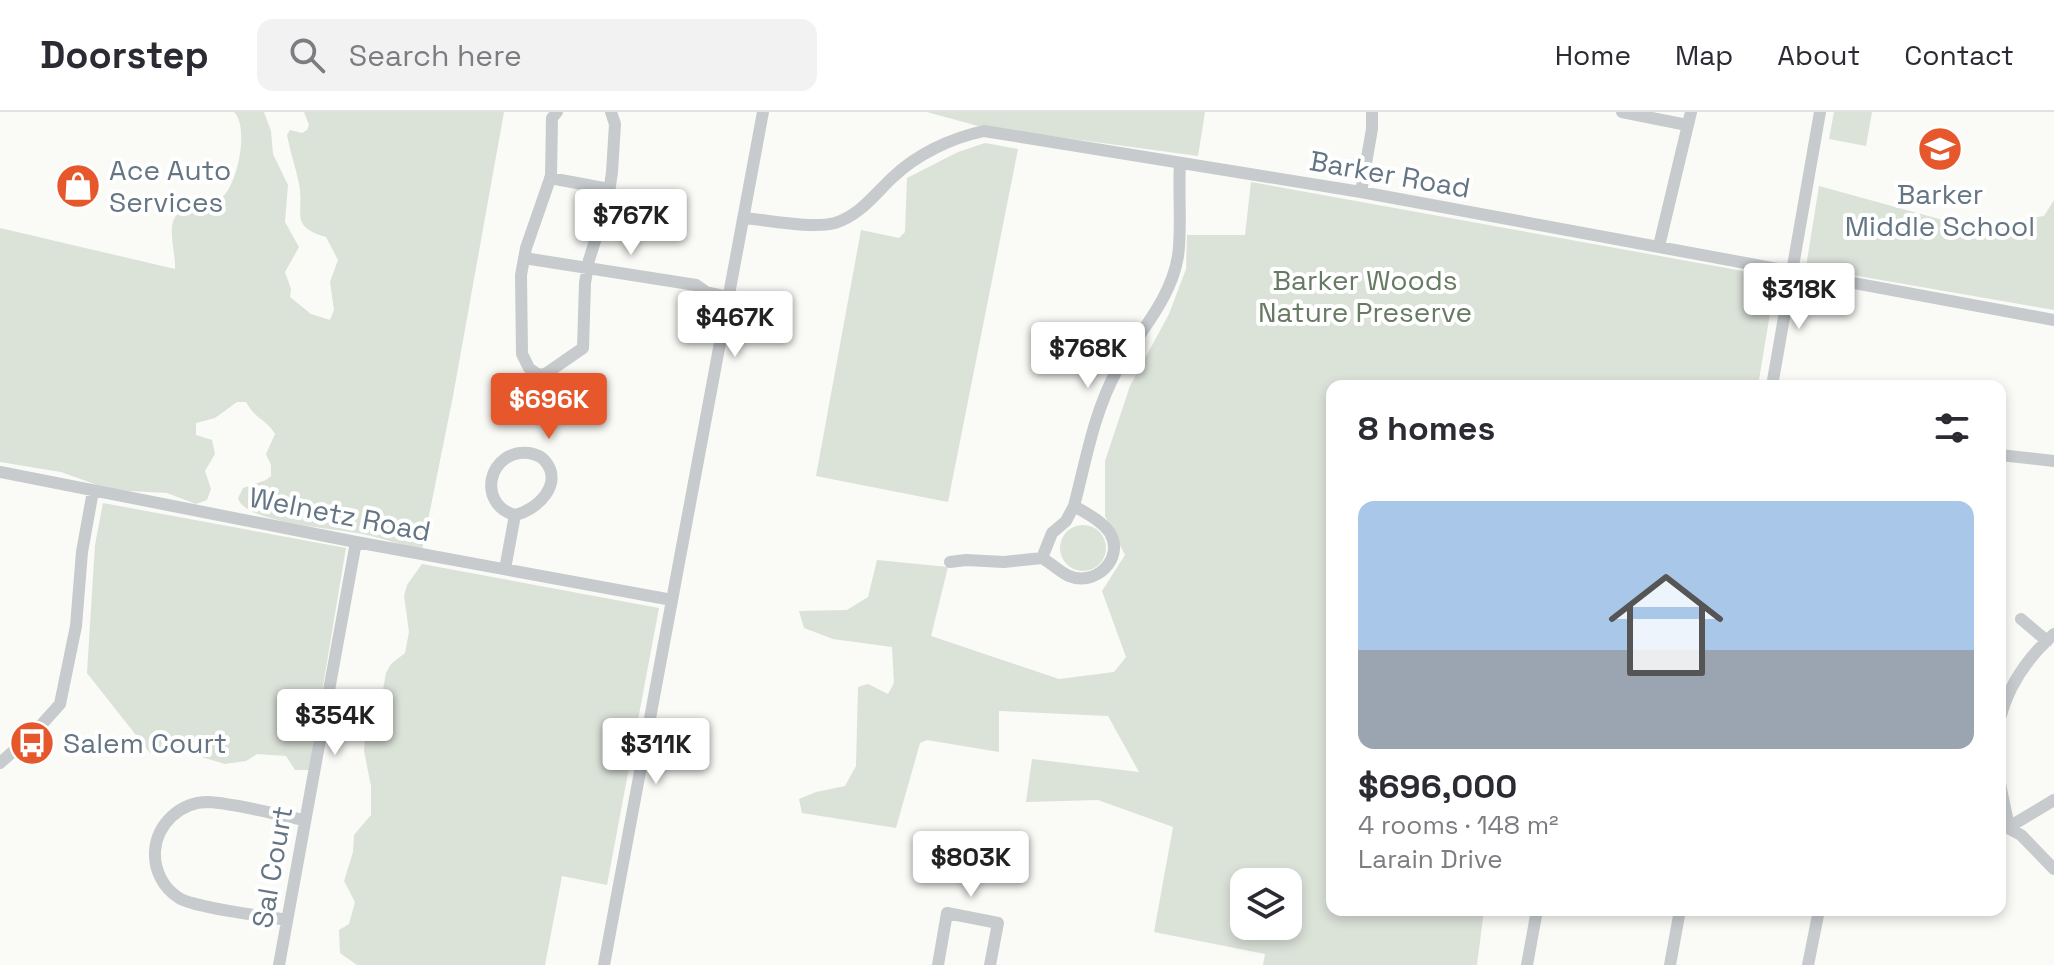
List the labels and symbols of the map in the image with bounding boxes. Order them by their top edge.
school or university icon: Barker Middle School [1916,125,1964,173]
street label: Barker Road [1307,142,1473,206]
place label: Ace Auto Services [109,152,231,220]
shop icon: Ace Auto Services [54,162,102,210]
place label: Barker Middle School [1845,176,2035,244]
pin: $767K [575,189,687,257]
park label: Barker Woods Nature Preserve [1258,262,1472,330]
pin: $318K [1743,263,1855,331]
pin: $467K [679,291,791,359]
pin: $768K [1032,322,1144,390]
pin: $696K [493,373,605,441]
street label: Welnetz Road [246,479,434,549]
pin: $354K [279,689,391,757]
pin: $311K [600,718,712,786]
bus stop icon: Salem Court [8,719,56,767]
place label: Salem Court [63,725,227,761]
street label: Sal Court [244,803,300,931]
pin: $803K [915,831,1027,899]

